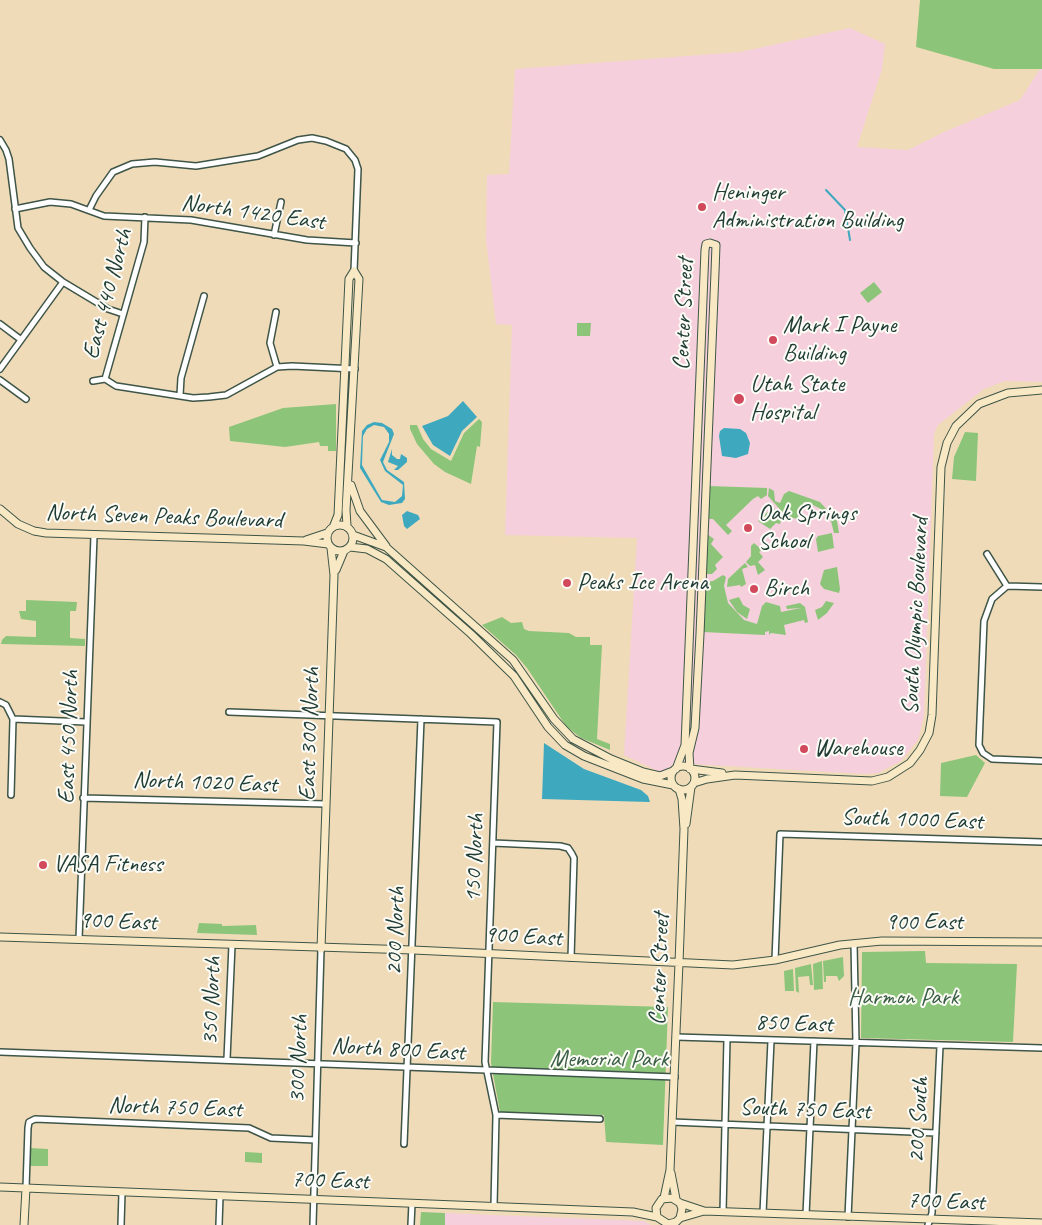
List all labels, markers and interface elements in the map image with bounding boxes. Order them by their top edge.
place label: Heninger Administration Building [712,179,903,235]
street label: North 1420 East [179,189,327,237]
marker: Heninger Administration Building [696,201,708,213]
street label: East 440 North [77,226,139,362]
street label: Center Street [668,257,700,371]
place label: Mark I Payne Building [783,312,896,368]
marker: Mark I Payne Building [767,334,779,346]
place label: Utah State Hospital [750,371,844,427]
marker: Utah State Hospital [732,392,746,406]
street label: North Seven Peaks Boulevard [45,498,283,536]
place label: Oak Springs School [758,500,856,556]
street label: South Olympic Boulevard [896,517,936,715]
marker: Oak Springs School [742,522,754,534]
place label: Peaks Ice Arena [577,569,708,597]
place label: Birch [764,575,809,603]
marker: Peaks Ice Arena [561,577,573,589]
marker: Birch [748,583,760,595]
street label: East 300 North [293,667,327,801]
street label: East 450 North [52,670,86,804]
place label: Warehouse [814,735,902,763]
marker: Warehouse [798,743,810,755]
street label: North 1020 East [132,766,278,800]
street label: South 1000 East [841,803,983,837]
street label: 150 North [459,813,491,903]
place label: VASA Fitness [53,851,162,879]
marker: VASA Fitness [37,859,49,871]
street label: 200 North [380,886,412,976]
street label: 900 East [79,906,157,938]
street label: 900 East [885,909,963,937]
street label: Center Street [644,912,676,1026]
street label: 900 East [484,921,562,953]
street label: 350 North [196,956,228,1046]
park label: Harmon Park [848,984,958,1012]
street label: 850 East [755,1008,833,1040]
street label: 300 North [283,1014,315,1104]
street label: North 800 East [331,1032,465,1068]
park label: Memorial Park [550,1046,668,1074]
street label: 200 South [902,1076,936,1164]
street label: North 750 East [108,1091,242,1125]
street label: South 750 East [739,1093,871,1127]
street label: 700 East [291,1165,369,1197]
street label: 700 East [907,1186,985,1218]

